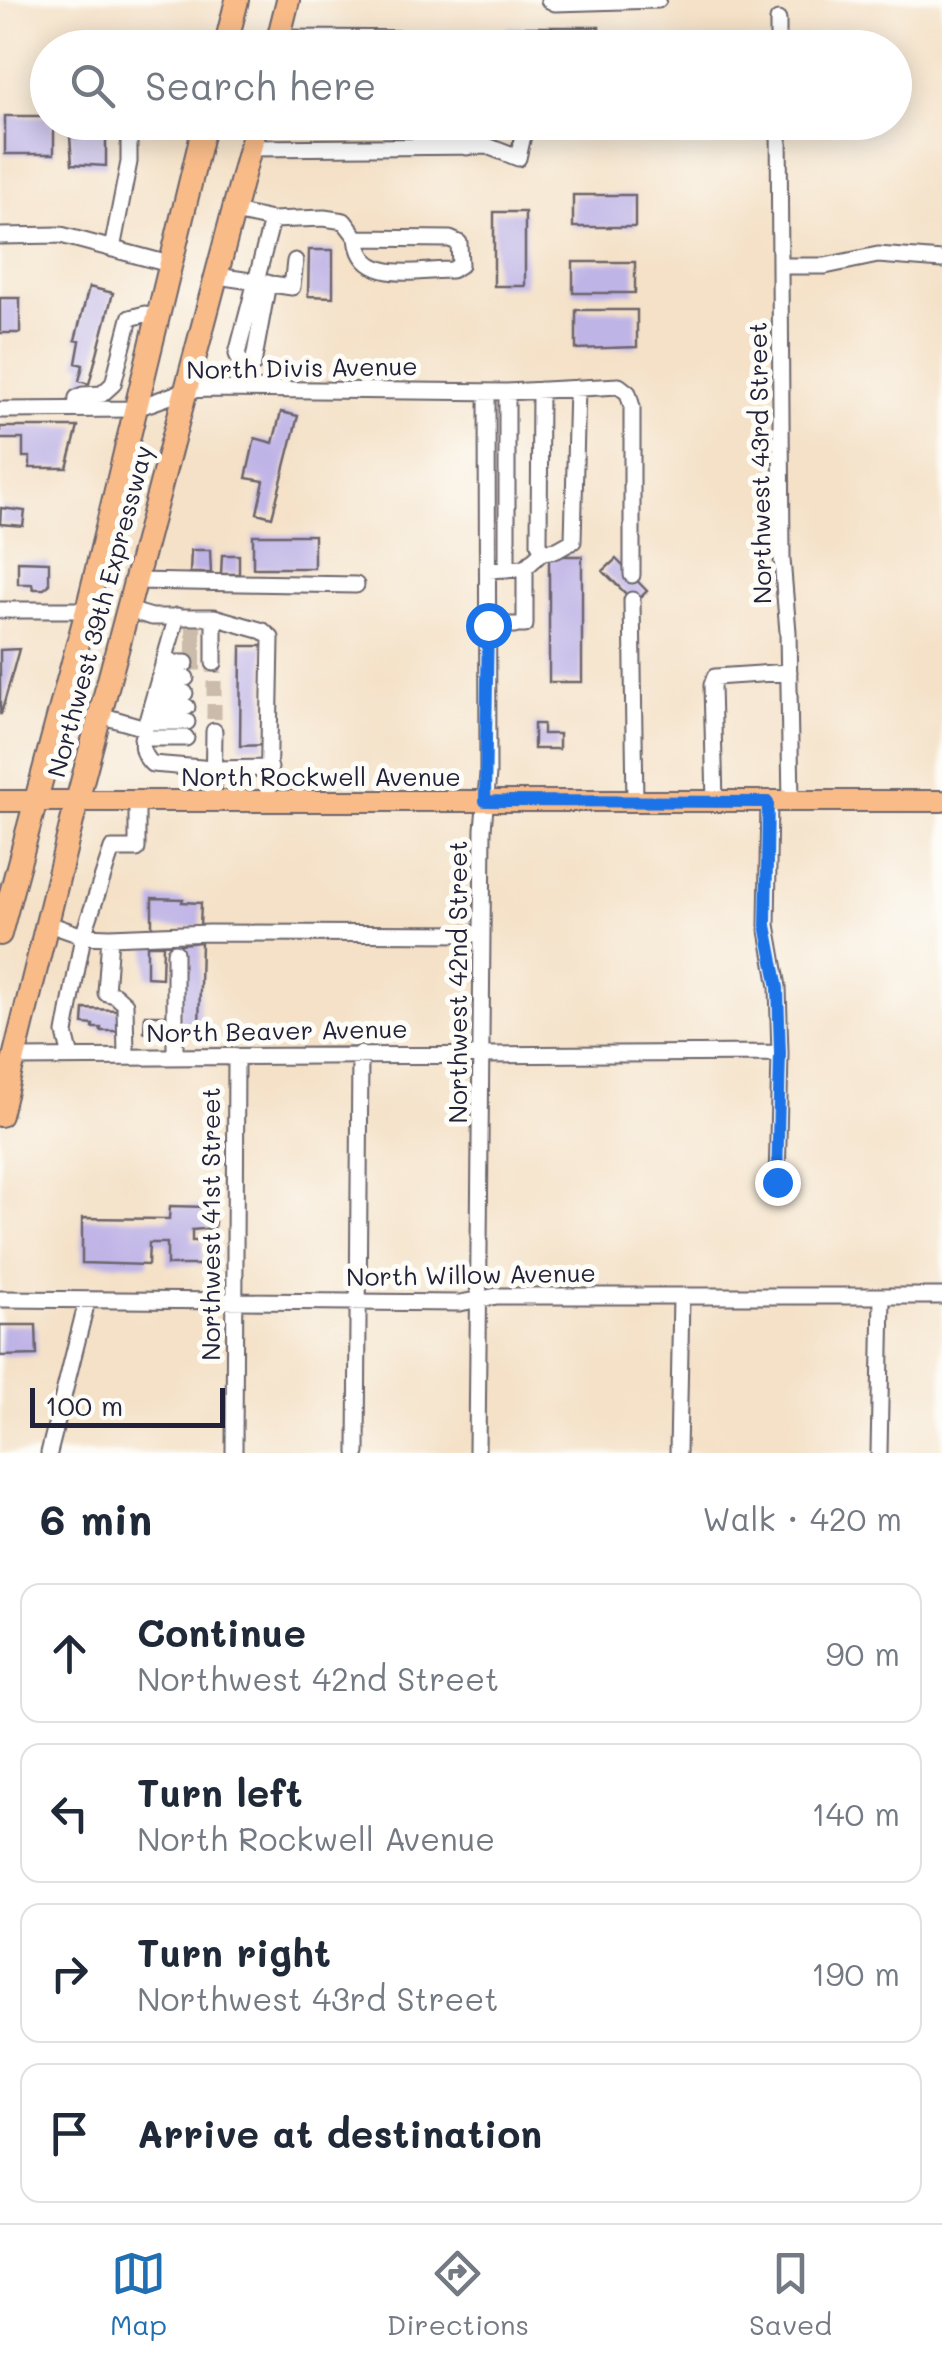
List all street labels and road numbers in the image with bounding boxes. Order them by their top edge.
street label: Northwest 43rd Street [741,322,777,604]
street label: North Divis Avenue [186,349,418,385]
street label: Northwest 39th Expressway [39,442,160,781]
street label: North Rockwell Avenue [181,760,461,792]
street label: Northwest 42nd Street [441,841,473,1123]
street label: North Beaver Avenue [146,1012,408,1048]
street label: Northwest 41st Street [194,1087,226,1361]
street label: North Willow Avenue [346,1256,596,1292]

